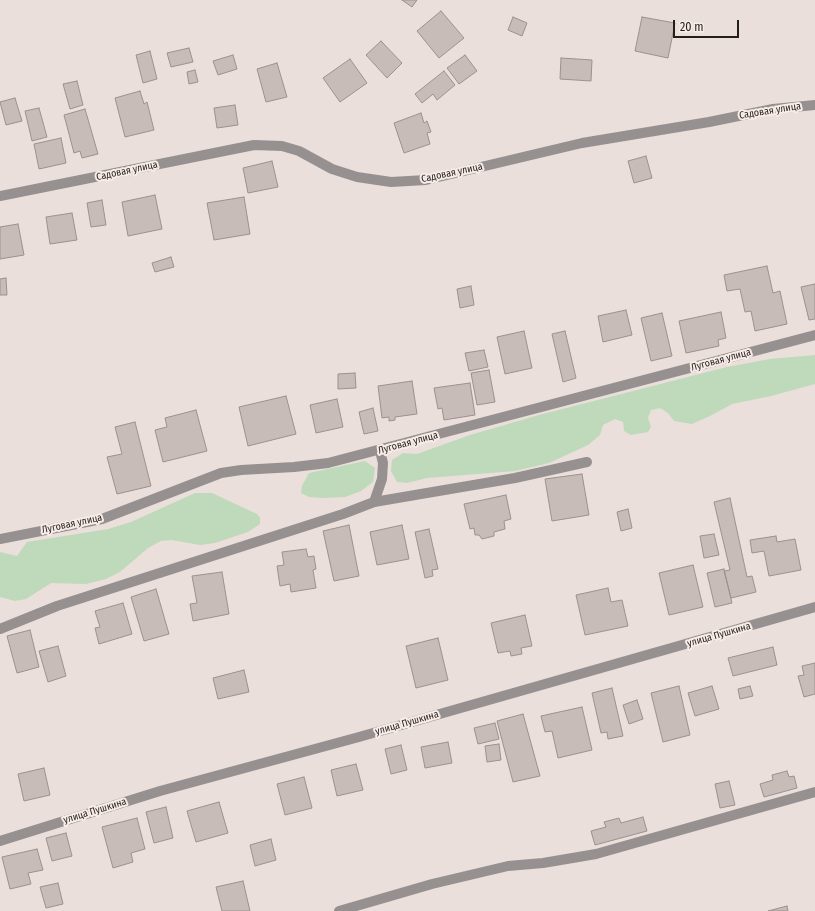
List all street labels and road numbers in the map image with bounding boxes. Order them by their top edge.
street label: Садовая улица [738,100,802,122]
street label: Садовая улица [95,159,159,183]
street label: Садовая улица [420,161,484,185]
street label: Луговая улица [690,346,752,374]
street label: Луговая улица [377,429,439,457]
street label: Луговая улица [41,512,103,536]
street label: улица Пушкина [686,620,752,650]
street label: улица Пушкина [374,708,440,738]
street label: улица Пушкина [62,796,128,826]

